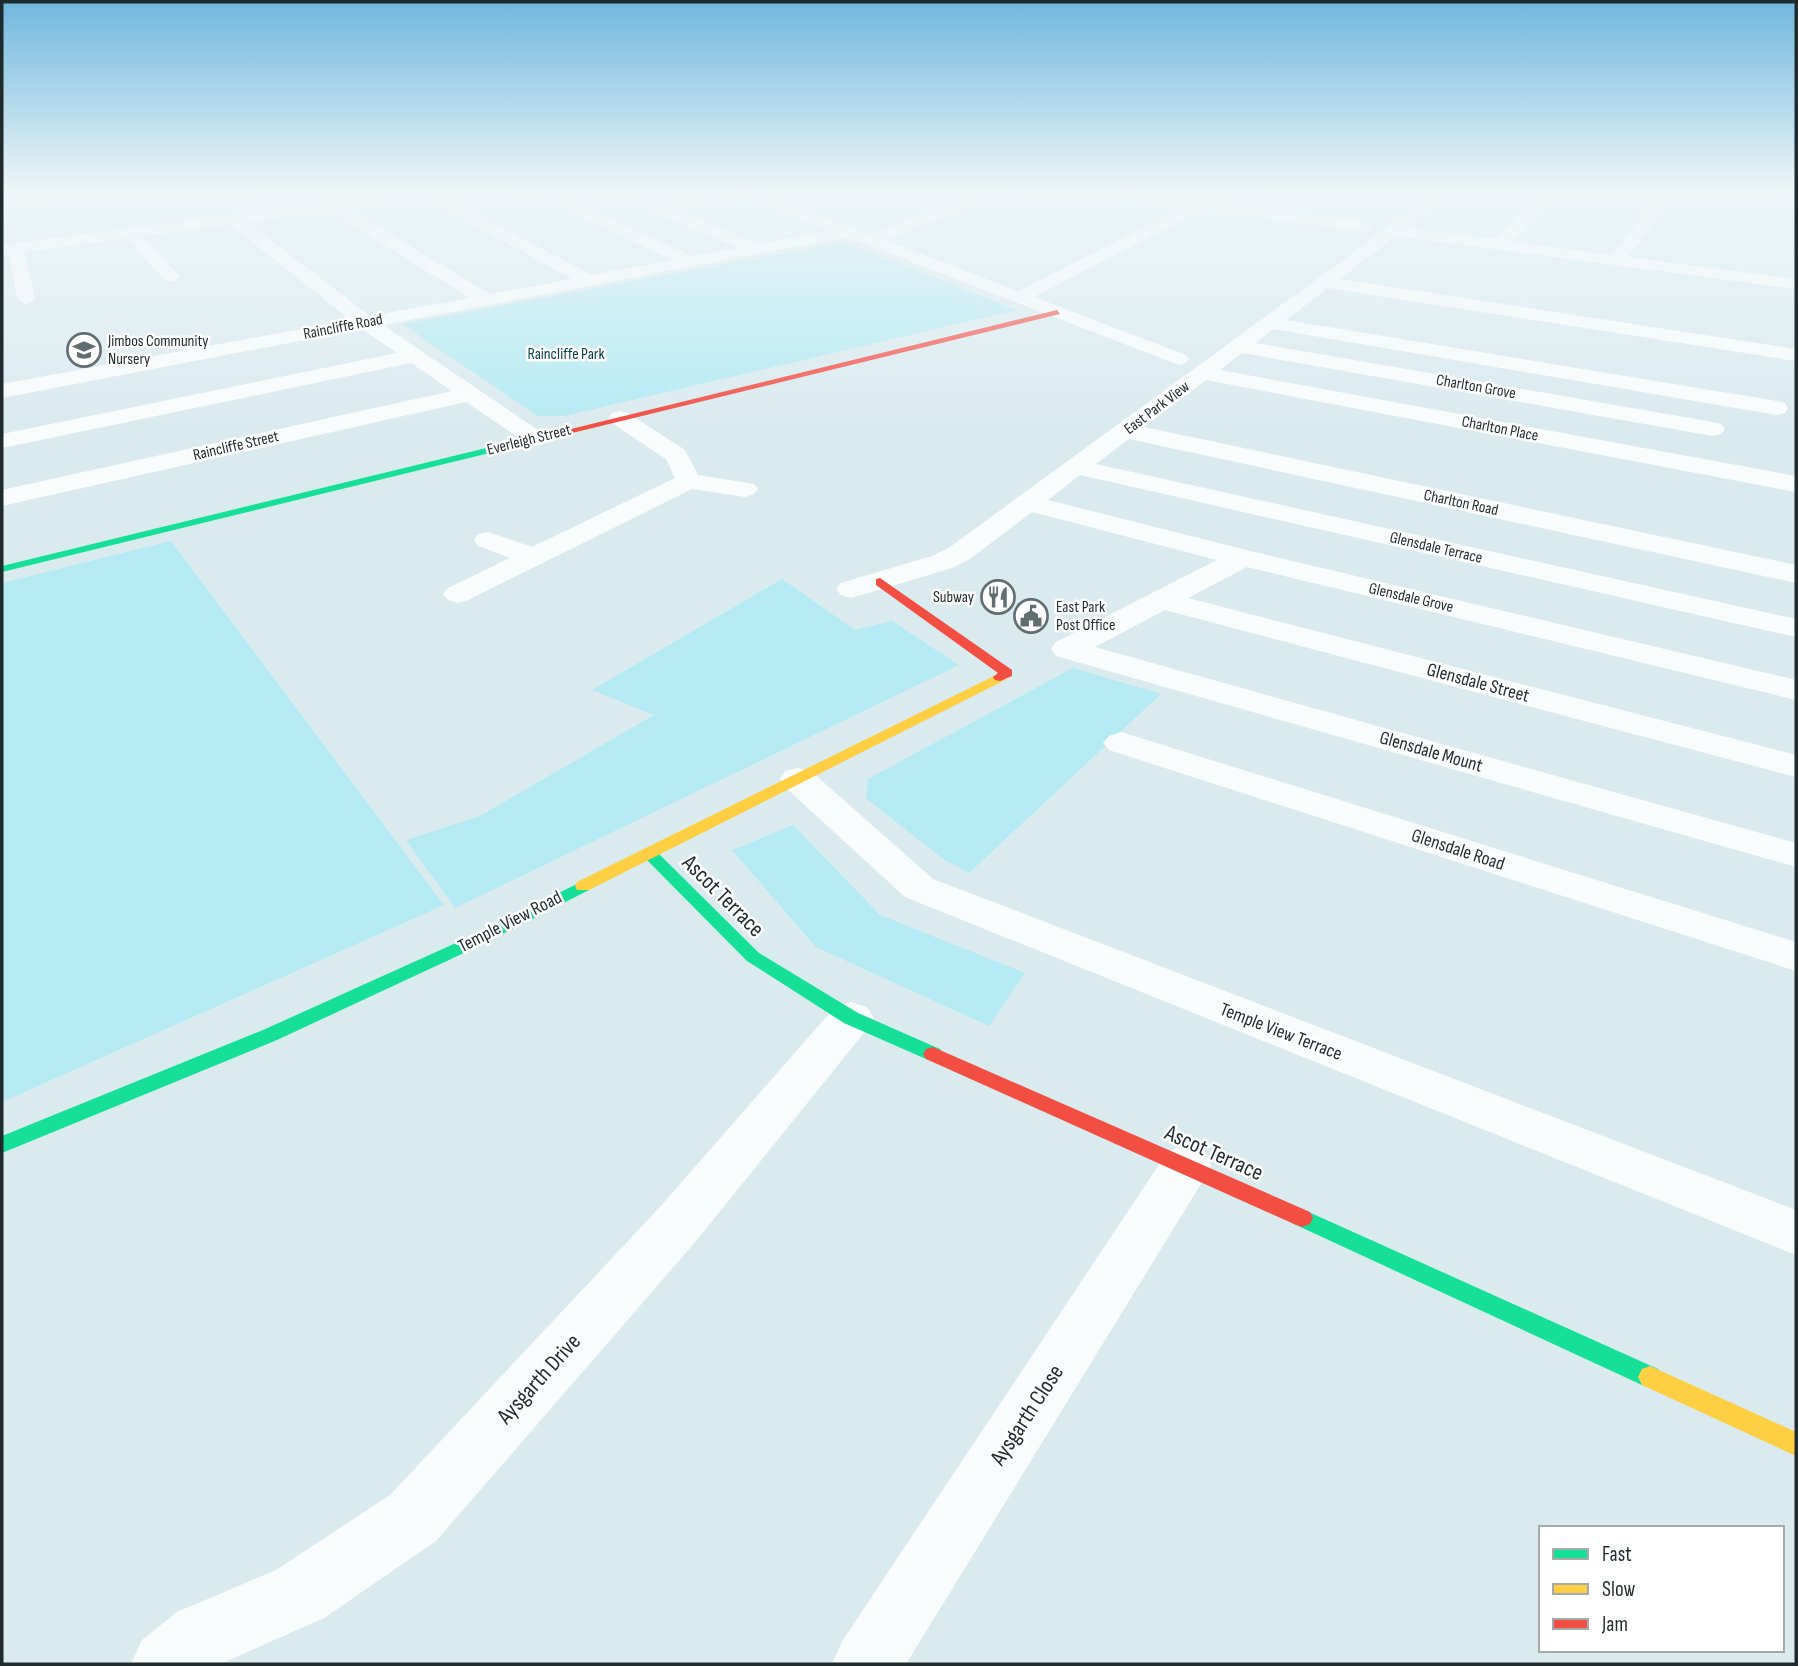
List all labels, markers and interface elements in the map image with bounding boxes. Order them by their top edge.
street label: Raincliffe Road [302,310,384,344]
school or university icon: Jimbos Community Nursery [65,331,103,369]
place label: Jimbos Community Nursery [107,332,209,369]
park label: Raincliffe Park [527,345,605,364]
street label: Charlton Grove [1435,371,1517,403]
street label: East Park View [1120,377,1194,439]
street label: Charlton Place [1460,412,1540,446]
street label: Everleigh Street [485,420,573,460]
street label: Raincliffe Street [191,427,281,465]
street label: Charlton Road [1422,486,1500,520]
street label: Glensdale Terrace [1388,528,1484,568]
restaurant icon: Subway [979,578,1017,616]
street label: Glensdale Grove [1367,579,1455,617]
place label: Subway [933,588,974,607]
public building icon: East Park Post Office [1012,597,1050,635]
place label: East Park Post Office [1056,598,1115,635]
street label: Glensdale Street [1424,658,1532,708]
street label: Glensdale Mount [1377,726,1485,778]
street label: Glensdale Road [1408,824,1508,876]
street label: Ascot Terrace [675,848,770,943]
street label: Temple View Road [454,886,566,958]
street label: Temple View Terrace [1217,998,1345,1066]
street label: Ascot Terrace [1160,1119,1267,1187]
street label: Aysgarth Drive [491,1328,587,1431]
street label: Aysgarth Close [984,1359,1070,1471]
legend [1539,1526,1784,1652]
text: Fast [1602,1542,1632,1567]
text: Slow [1602,1577,1636,1602]
text: Jam [1601,1612,1628,1637]

